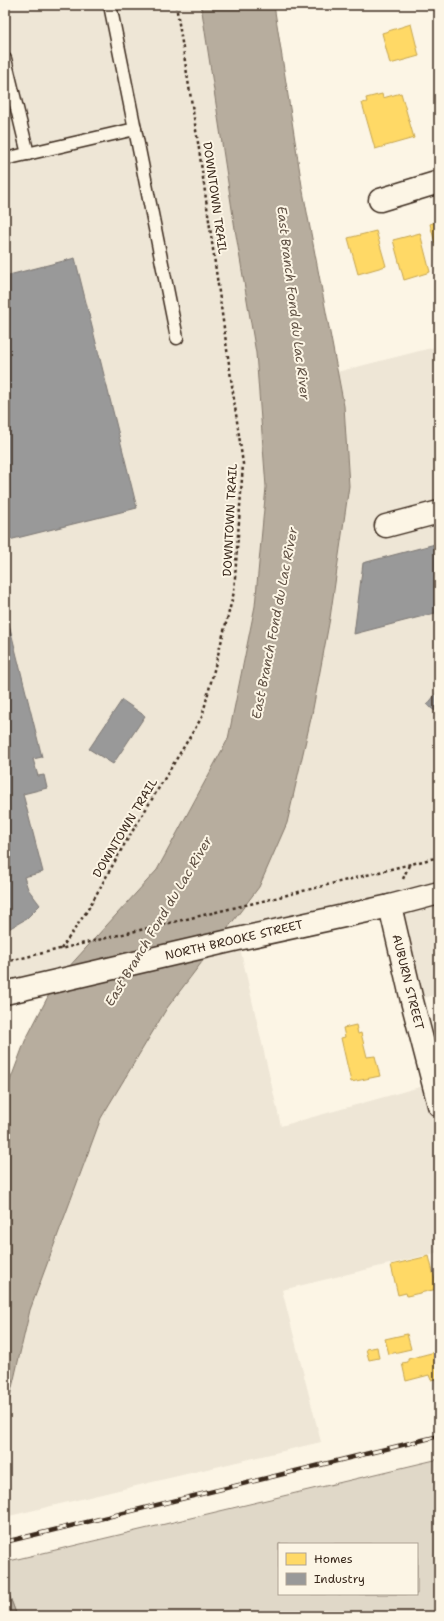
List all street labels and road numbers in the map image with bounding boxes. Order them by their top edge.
street label: DOWNTOWN TRAIL [199,141,231,256]
street label: DOWNTOWN TRAIL [219,463,241,577]
street label: DOWNTOWN TRAIL [89,775,161,881]
street label: NORTH BROOKE STREET [163,916,305,964]
street label: AUBURN STREET [388,933,428,1032]

